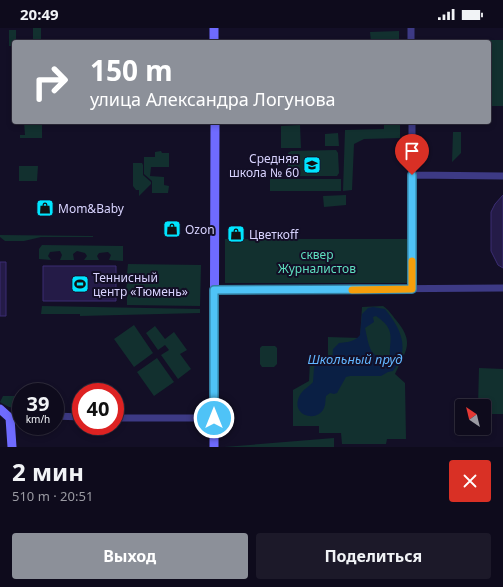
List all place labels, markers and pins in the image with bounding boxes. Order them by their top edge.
pin [395,134,429,175]
place label: Средняя школа № 60 [229,150,299,181]
school or university icon: Средняя школа № 60 [302,155,322,175]
shop icon: Mom&Baby [35,198,55,218]
place label: Mom&Baby [58,200,125,217]
shop icon: Ozon [162,219,182,239]
place label: Ozon [185,221,215,238]
shop icon: Цветкоff [226,224,246,244]
place label: Цветкоff [249,226,299,243]
place label: Теннисный центр «Тюмень» [93,269,188,300]
sports icon: Теннисный центр «Тюмень» [70,274,90,294]

